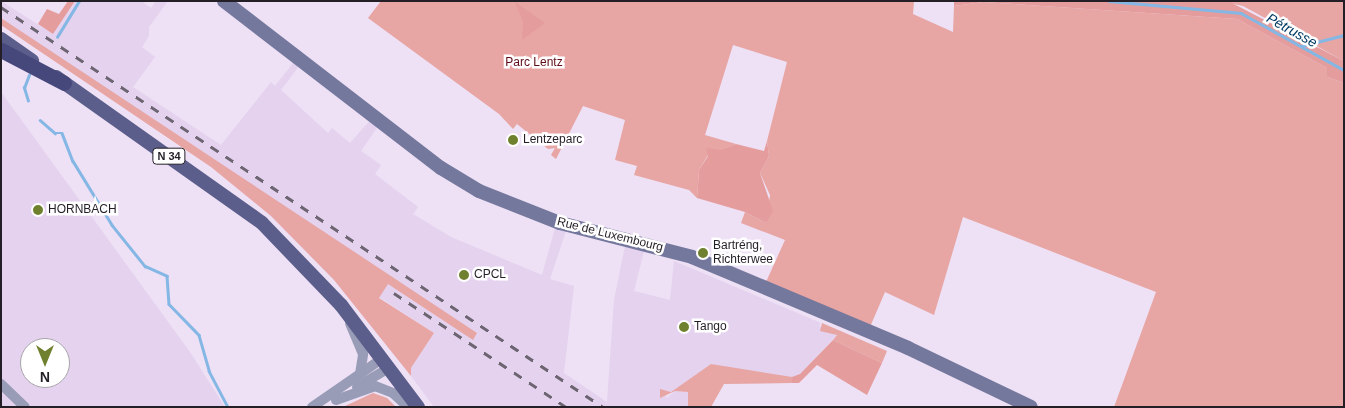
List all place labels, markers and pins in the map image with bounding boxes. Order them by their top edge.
place label: Lentzeparc [523,133,582,147]
marker: Lentzeparc [507,134,519,146]
place label: HORNBACH [48,203,117,217]
marker: HORNBACH [32,204,44,216]
place label: Bartréng, Richterwee [713,239,773,267]
marker: Bartréng, Richterwee [697,247,709,259]
place label: CPCL [474,268,506,282]
marker: CPCL [458,269,470,281]
place label: Tango [694,320,727,334]
marker: Tango [678,321,690,333]

